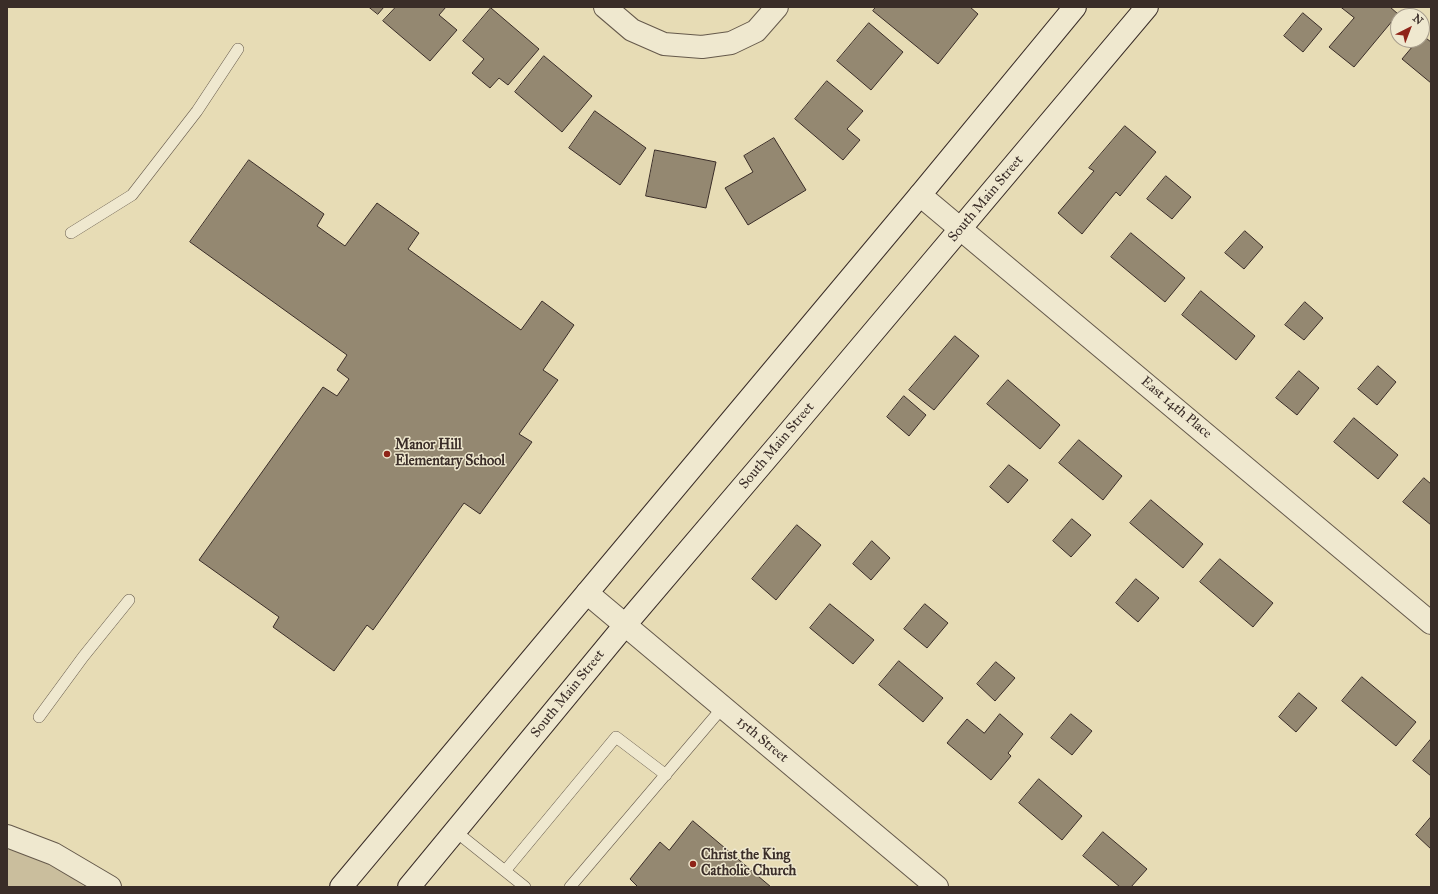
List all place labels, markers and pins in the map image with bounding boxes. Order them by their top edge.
place label: Manor Hill Elementary School [395,438,505,470]
marker: Manor Hill Elementary School [382,449,392,459]
place label: Christ the King Catholic Church [701,848,796,880]
marker: Christ the King Catholic Church [688,859,698,869]

